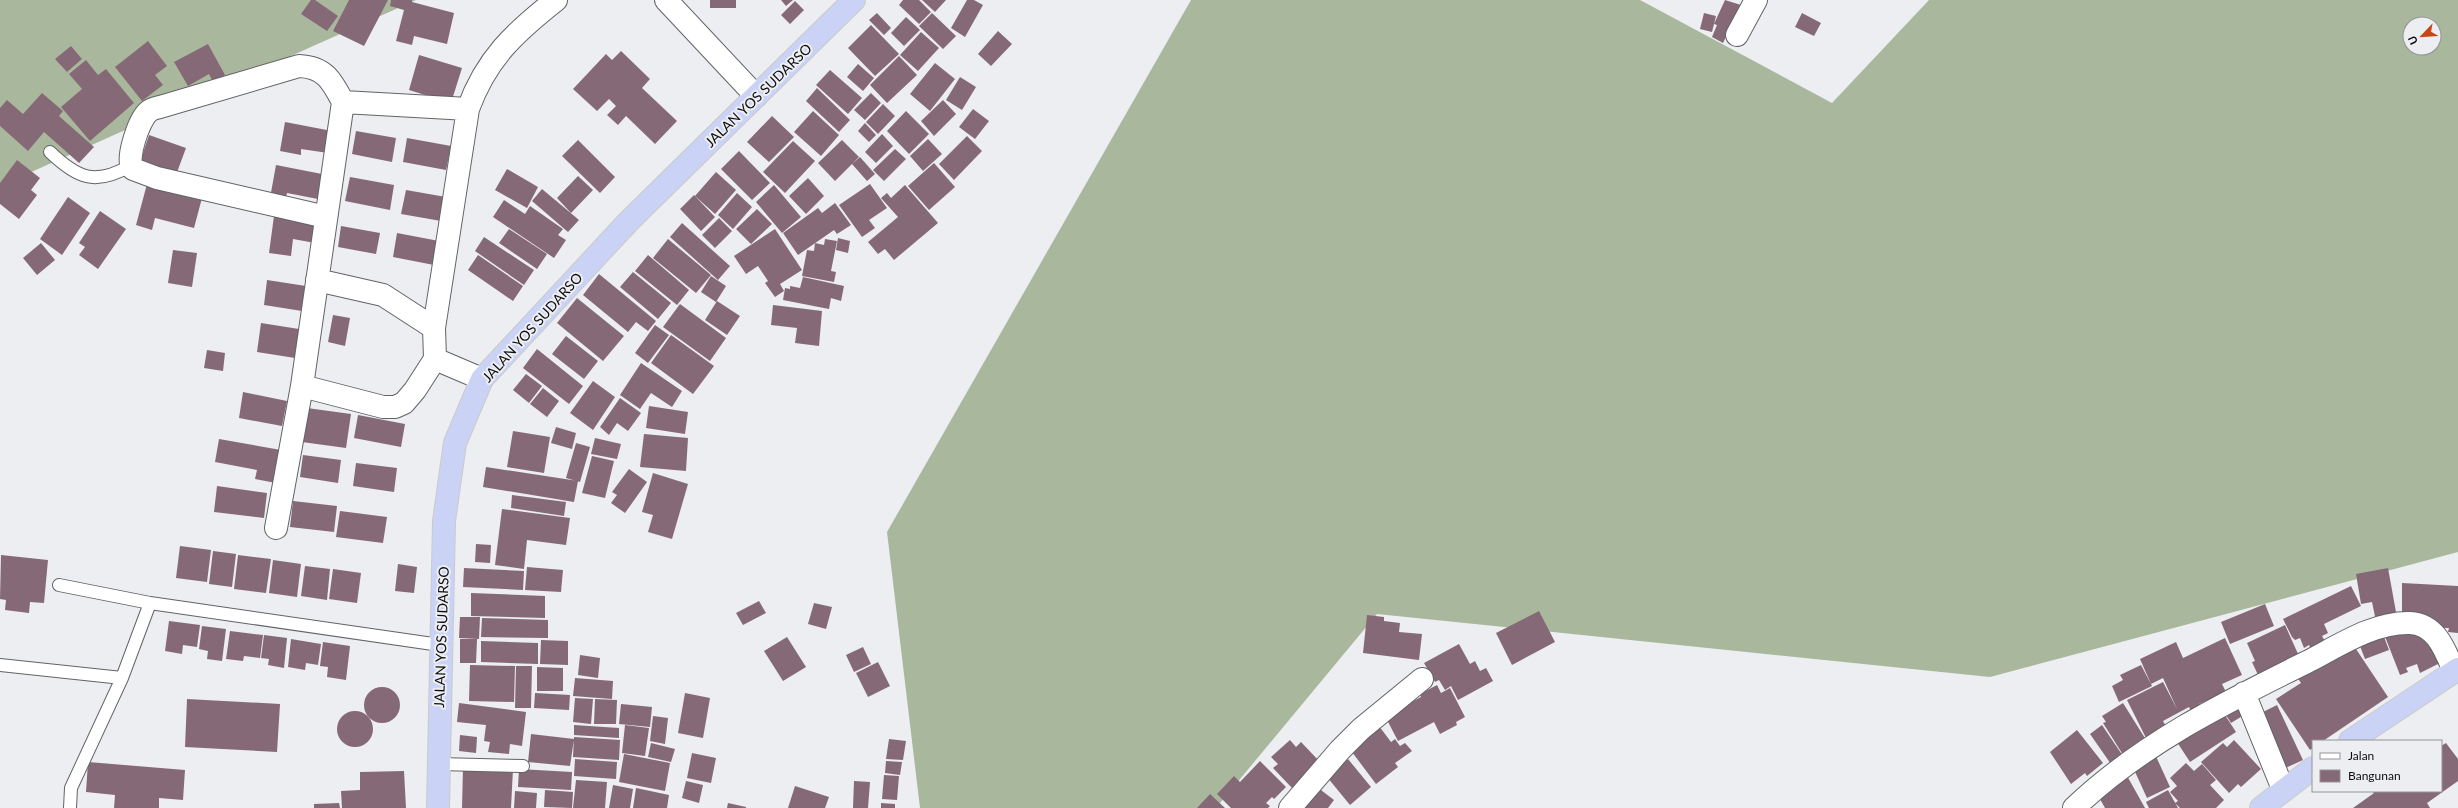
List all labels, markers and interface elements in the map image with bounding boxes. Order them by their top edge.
north arrow [2402,16,2442,56]
text: U [2405,34,2420,47]
street label: JALAN YOS SUDARSO [701,40,815,150]
street label: JALAN YOS SUDARSO [478,269,586,385]
street label: JALAN YOS SUDARSO [430,566,452,708]
legend [2312,740,2442,792]
text: Jalan [2348,748,2374,763]
text: Bangunan [2348,768,2401,783]

